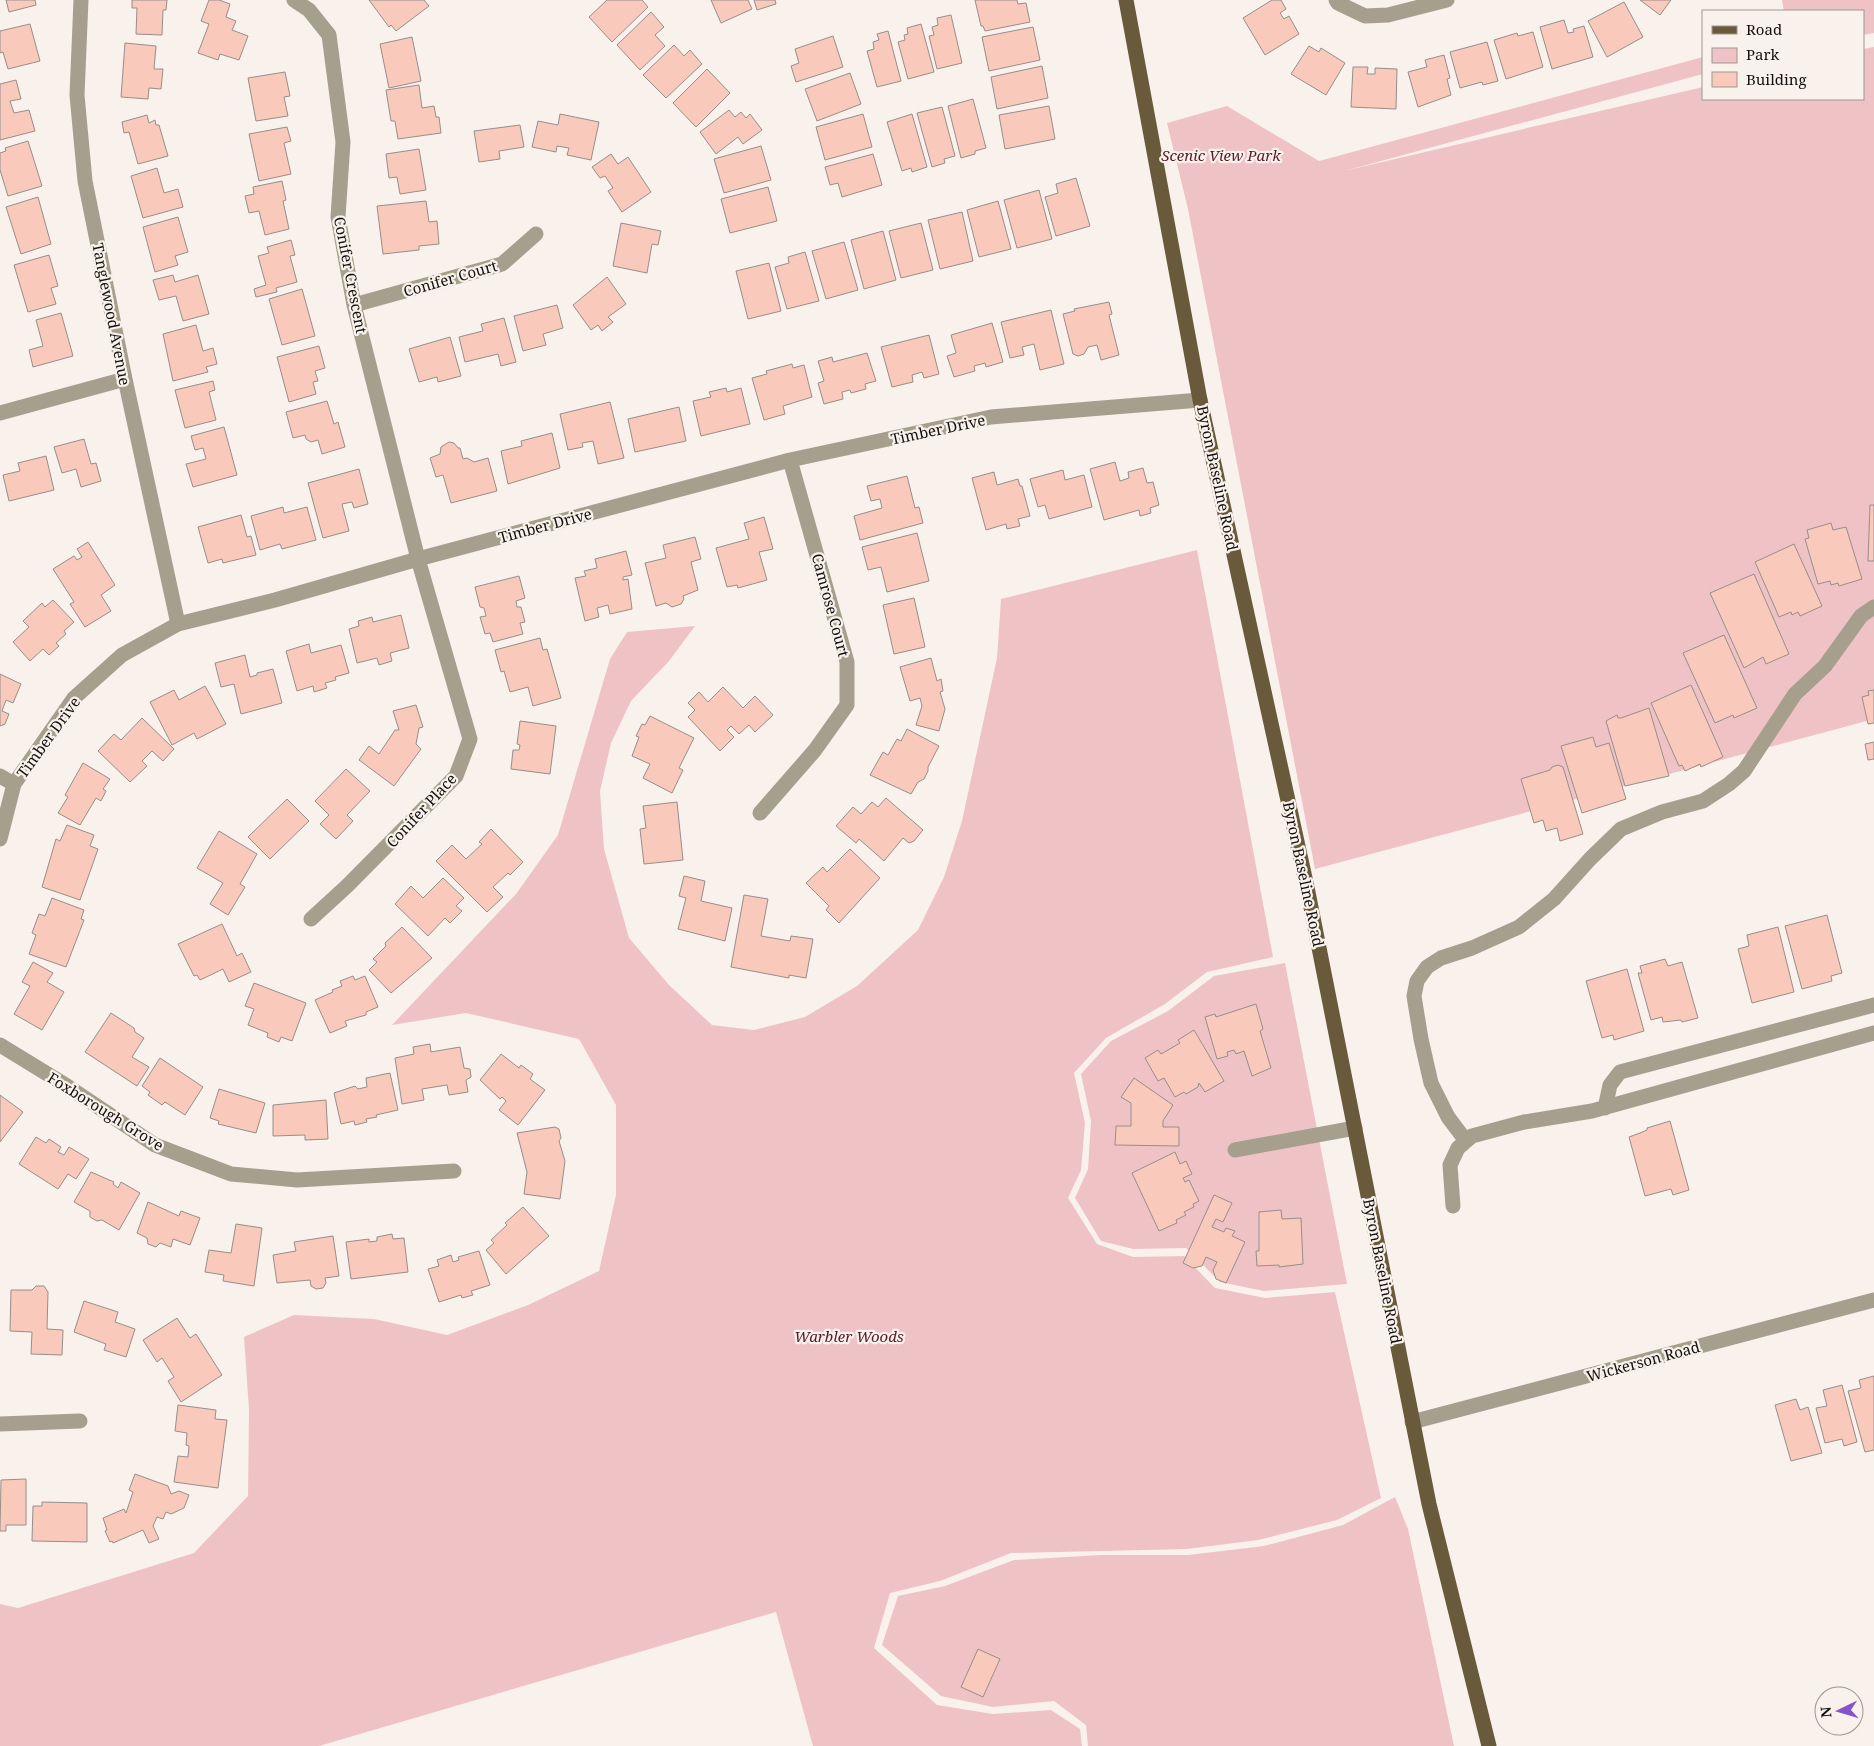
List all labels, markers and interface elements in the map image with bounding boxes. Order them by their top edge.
legend [1702,10,1864,100]
text: Road [1746,19,1782,39]
text: Park [1746,44,1780,64]
text: Building [1746,69,1807,89]
park label: Scenic View Park [1161,145,1281,165]
street label: Conifer Crescent [330,215,372,335]
street label: Tanglewood Avenue [88,241,136,387]
street label: Conifer Court [401,255,499,301]
street label: Byron Baseline Road [1193,404,1243,552]
street label: Timber Drive [889,409,987,449]
street label: Timber Drive [496,503,594,547]
street label: Camrose Court [808,551,854,659]
street label: Timber Drive [12,692,84,782]
street label: Conifer Place [381,769,461,851]
street label: Byron Baseline Road [1279,800,1329,948]
street label: Foxborough Grove [44,1067,168,1155]
street label: Byron Baseline Road [1359,1197,1407,1345]
park label: Warbler Woods [794,1326,904,1346]
street label: Wickerson Road [1584,1336,1702,1386]
north arrow [1814,1686,1864,1736]
text: N [1816,1706,1835,1719]

